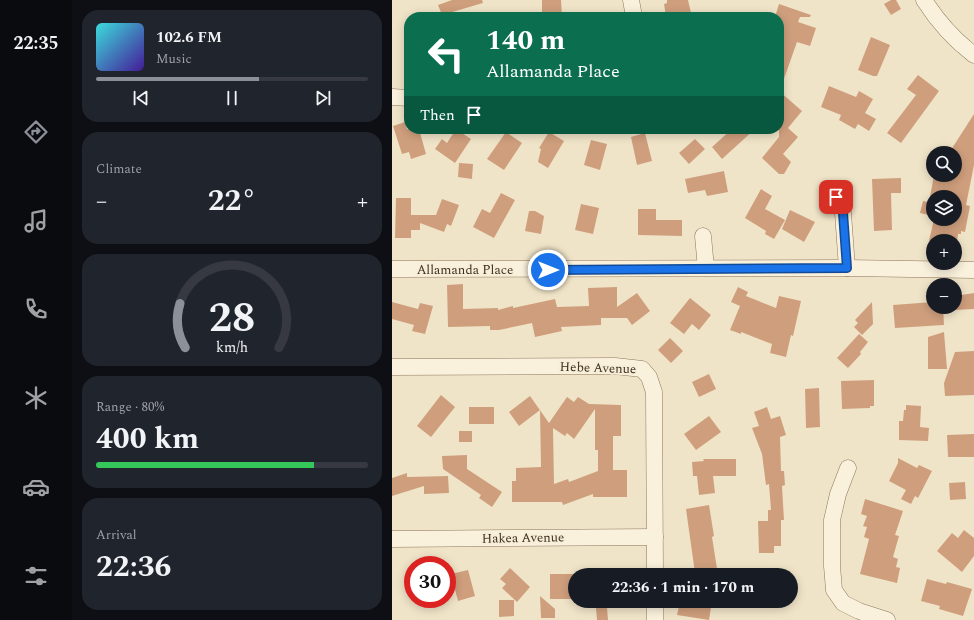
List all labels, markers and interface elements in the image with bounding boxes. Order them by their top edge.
text: 140 m [486,19,565,62]
text: 102.6 FM [156,26,222,49]
icon: left [420,28,472,80]
text: 22:35 [13,30,59,57]
text: Music [156,49,192,69]
text: Allamanda Place [486,58,620,85]
icon: previous [130,87,152,109]
icon: pause [221,87,243,109]
icon: next [312,87,334,109]
text: Then [420,104,455,127]
icon: arrive [463,104,485,126]
icon: directions [22,118,50,146]
map controls [926,146,962,314]
button: search [926,146,962,182]
text: Climate [96,159,142,179]
text: 22° [208,178,256,224]
pin [819,180,853,214]
text: − [96,185,107,218]
text: + [357,185,368,218]
icon: arrive [825,186,847,208]
button: layers [926,190,962,226]
icon: music [22,207,50,235]
button: + [926,234,962,270]
position arrow [527,249,569,291]
street label: Allamanda Place [417,260,513,280]
button: − [926,278,962,314]
text: 28 [209,287,255,350]
icon: phone [22,295,50,323]
text: km/h [216,337,248,359]
street label: Hebe Avenue [559,357,637,379]
icon: climate [22,384,50,412]
text: Range · 80% [96,397,164,417]
text: 400 km [96,416,199,462]
icon: car [22,473,50,501]
text: Arrival [96,525,137,545]
street label: Hakea Avenue [481,527,565,549]
text: 22:36 [96,544,171,590]
speed limit sign: 30 [404,556,456,608]
icon: filters [22,562,50,590]
text: 22:36 · 1 min · 170 m [612,576,754,599]

